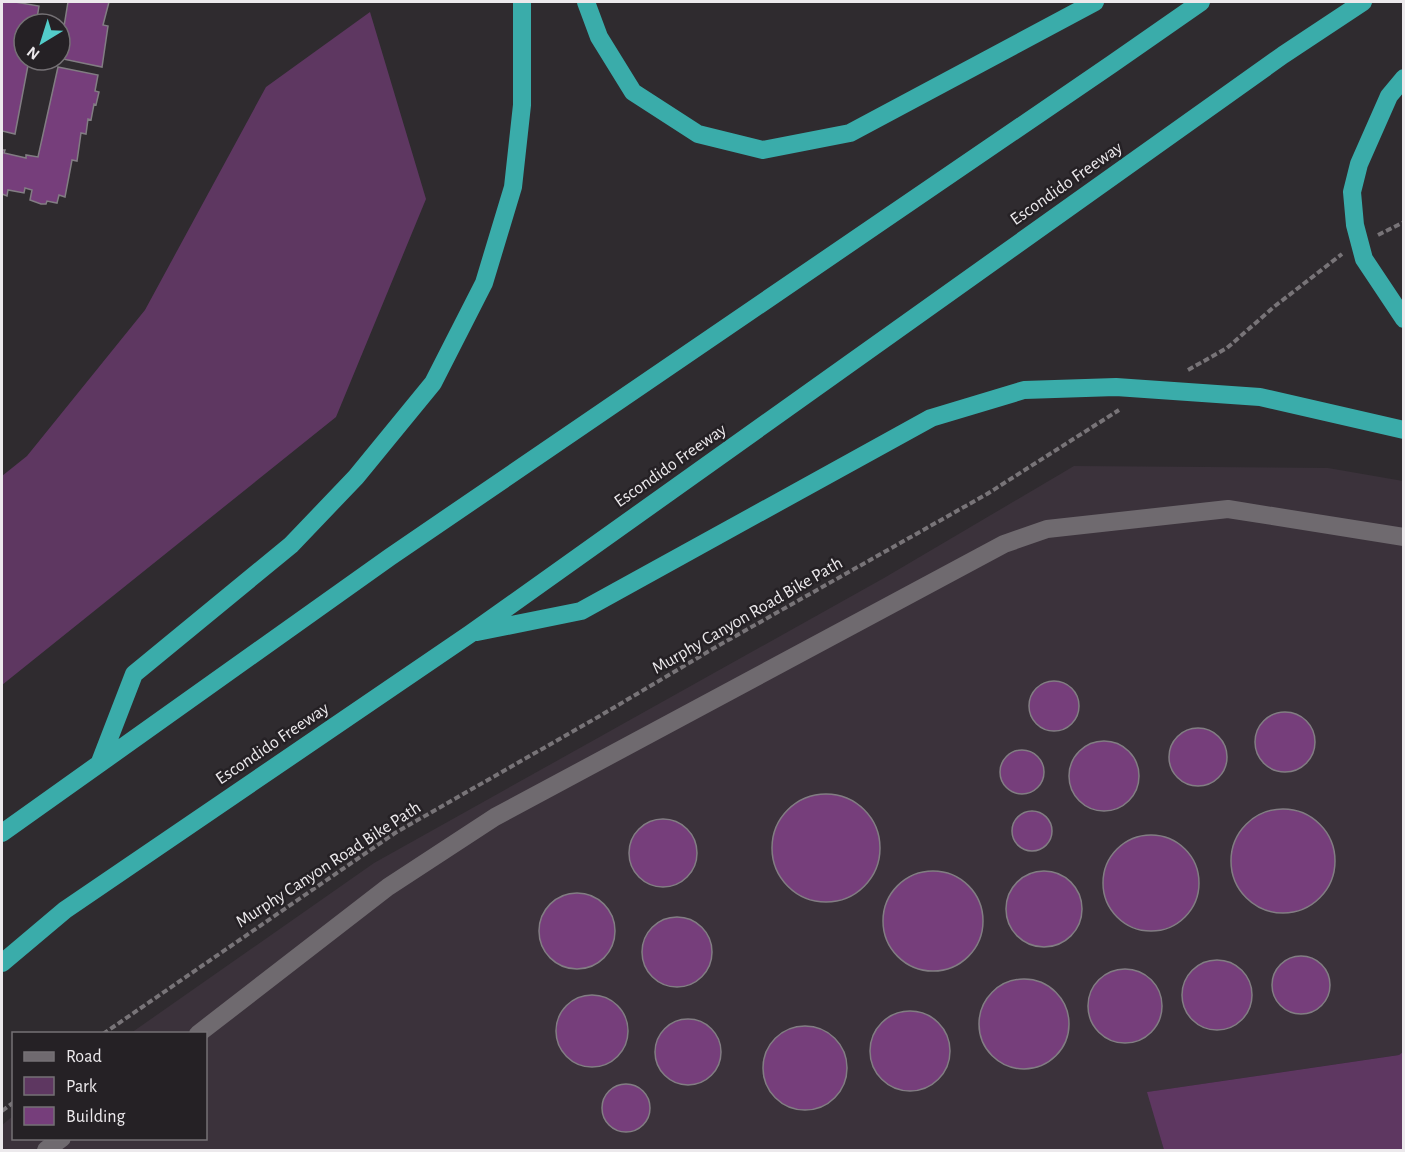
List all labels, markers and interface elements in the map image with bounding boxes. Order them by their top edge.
north arrow [12,12,72,72]
text: N [24,43,43,63]
street label: Escondido Freeway [1007,138,1126,229]
street label: Escondido Freeway [611,420,730,511]
street label: Murphy Canyon Road Bike Path [649,554,846,678]
street label: Escondido Freeway [213,699,333,788]
street label: Murphy Canyon Road Bike Path [233,798,424,931]
legend [12,1032,207,1140]
text: Road [66,1048,102,1066]
text: Park [66,1078,98,1096]
text: Building [66,1108,126,1126]

